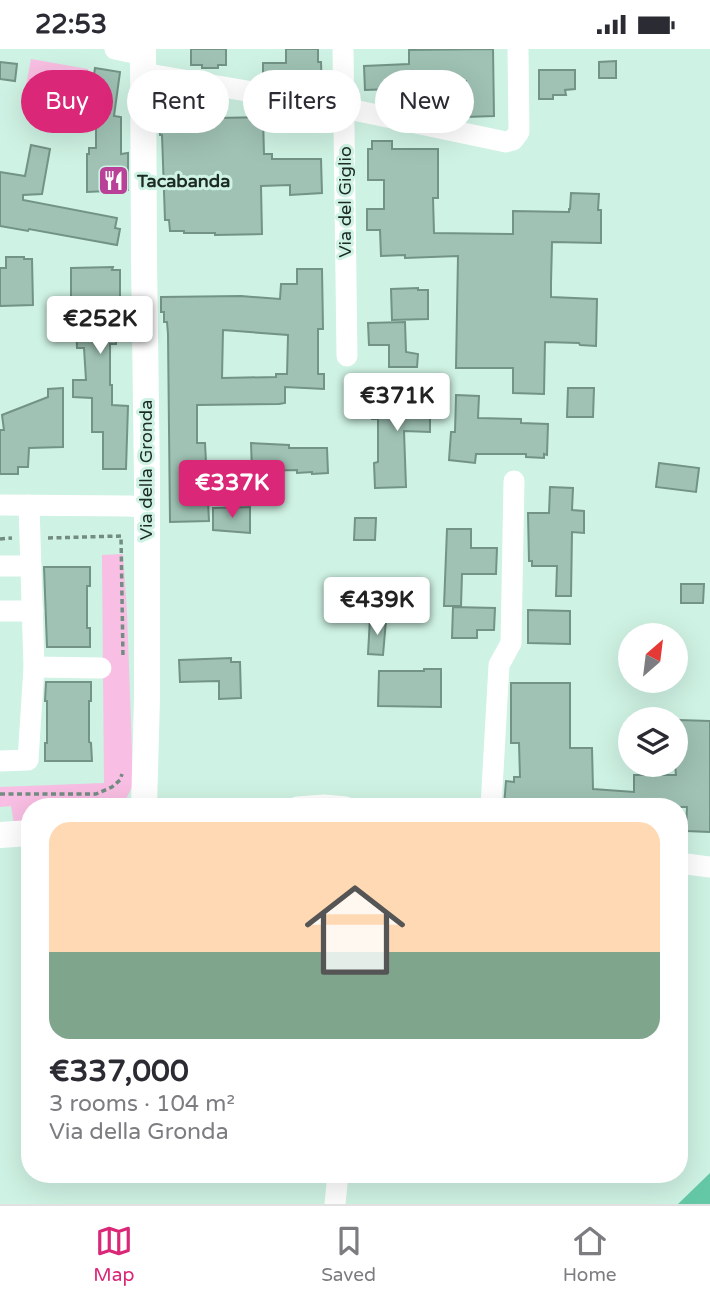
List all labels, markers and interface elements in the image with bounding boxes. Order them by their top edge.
text: 22:53 [35,9,107,40]
chip: Buy [21,70,113,133]
chip: Rent [127,70,229,133]
chip: Filters [243,70,361,133]
chip: New [375,70,474,133]
street label: Via del Giglio [334,146,356,258]
restaurant icon: Tacabanda [97,164,131,198]
place label: Tacabanda [136,170,230,192]
pin: €252K [51,296,149,356]
text: €252K [63,305,137,333]
pin: €371K [348,373,446,433]
text: €371K [360,382,434,410]
street label: Via della Gronda [135,400,157,540]
pin: €337K [183,461,281,520]
text: €337K [195,469,269,497]
pin: €439K [328,577,426,637]
text: €439K [340,586,414,614]
north arrow [618,623,688,693]
map controls [618,623,688,777]
button: layers [618,707,688,777]
icon: home [292,867,418,993]
text: €337,000 [49,1053,189,1090]
text: 3 rooms · 104 m² [49,1090,235,1118]
text: Via della Gronda [49,1118,229,1146]
tab: Map [93,1222,134,1286]
tab: Saved [321,1222,376,1286]
tab: Home [563,1222,617,1286]

